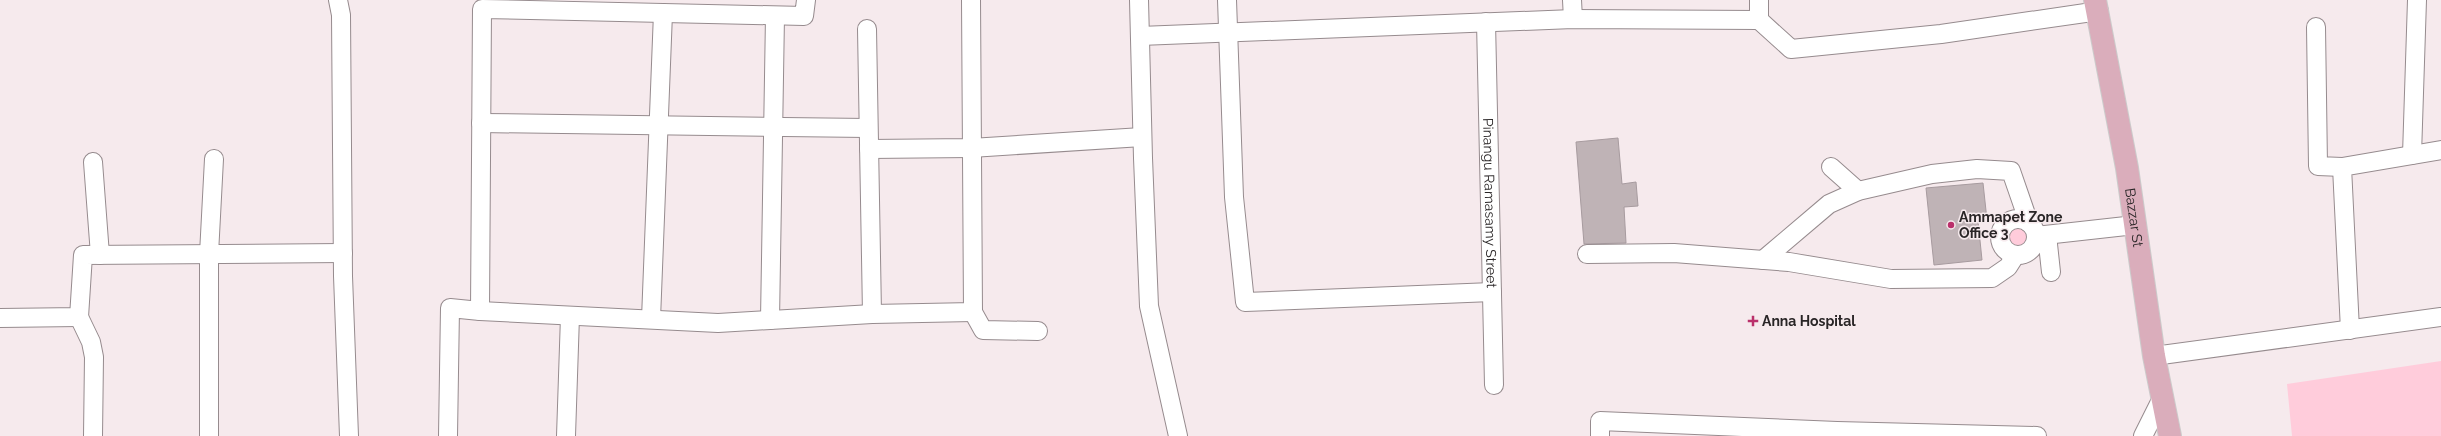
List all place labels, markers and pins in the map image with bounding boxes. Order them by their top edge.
place label: Ammapet Zone Office 3 [1959,209,2063,241]
marker: Ammapet Zone Office 3 [1946,220,1956,230]
place label: Anna Hospital [1762,313,1856,329]
marker: Anna Hospital [1747,315,1759,327]

